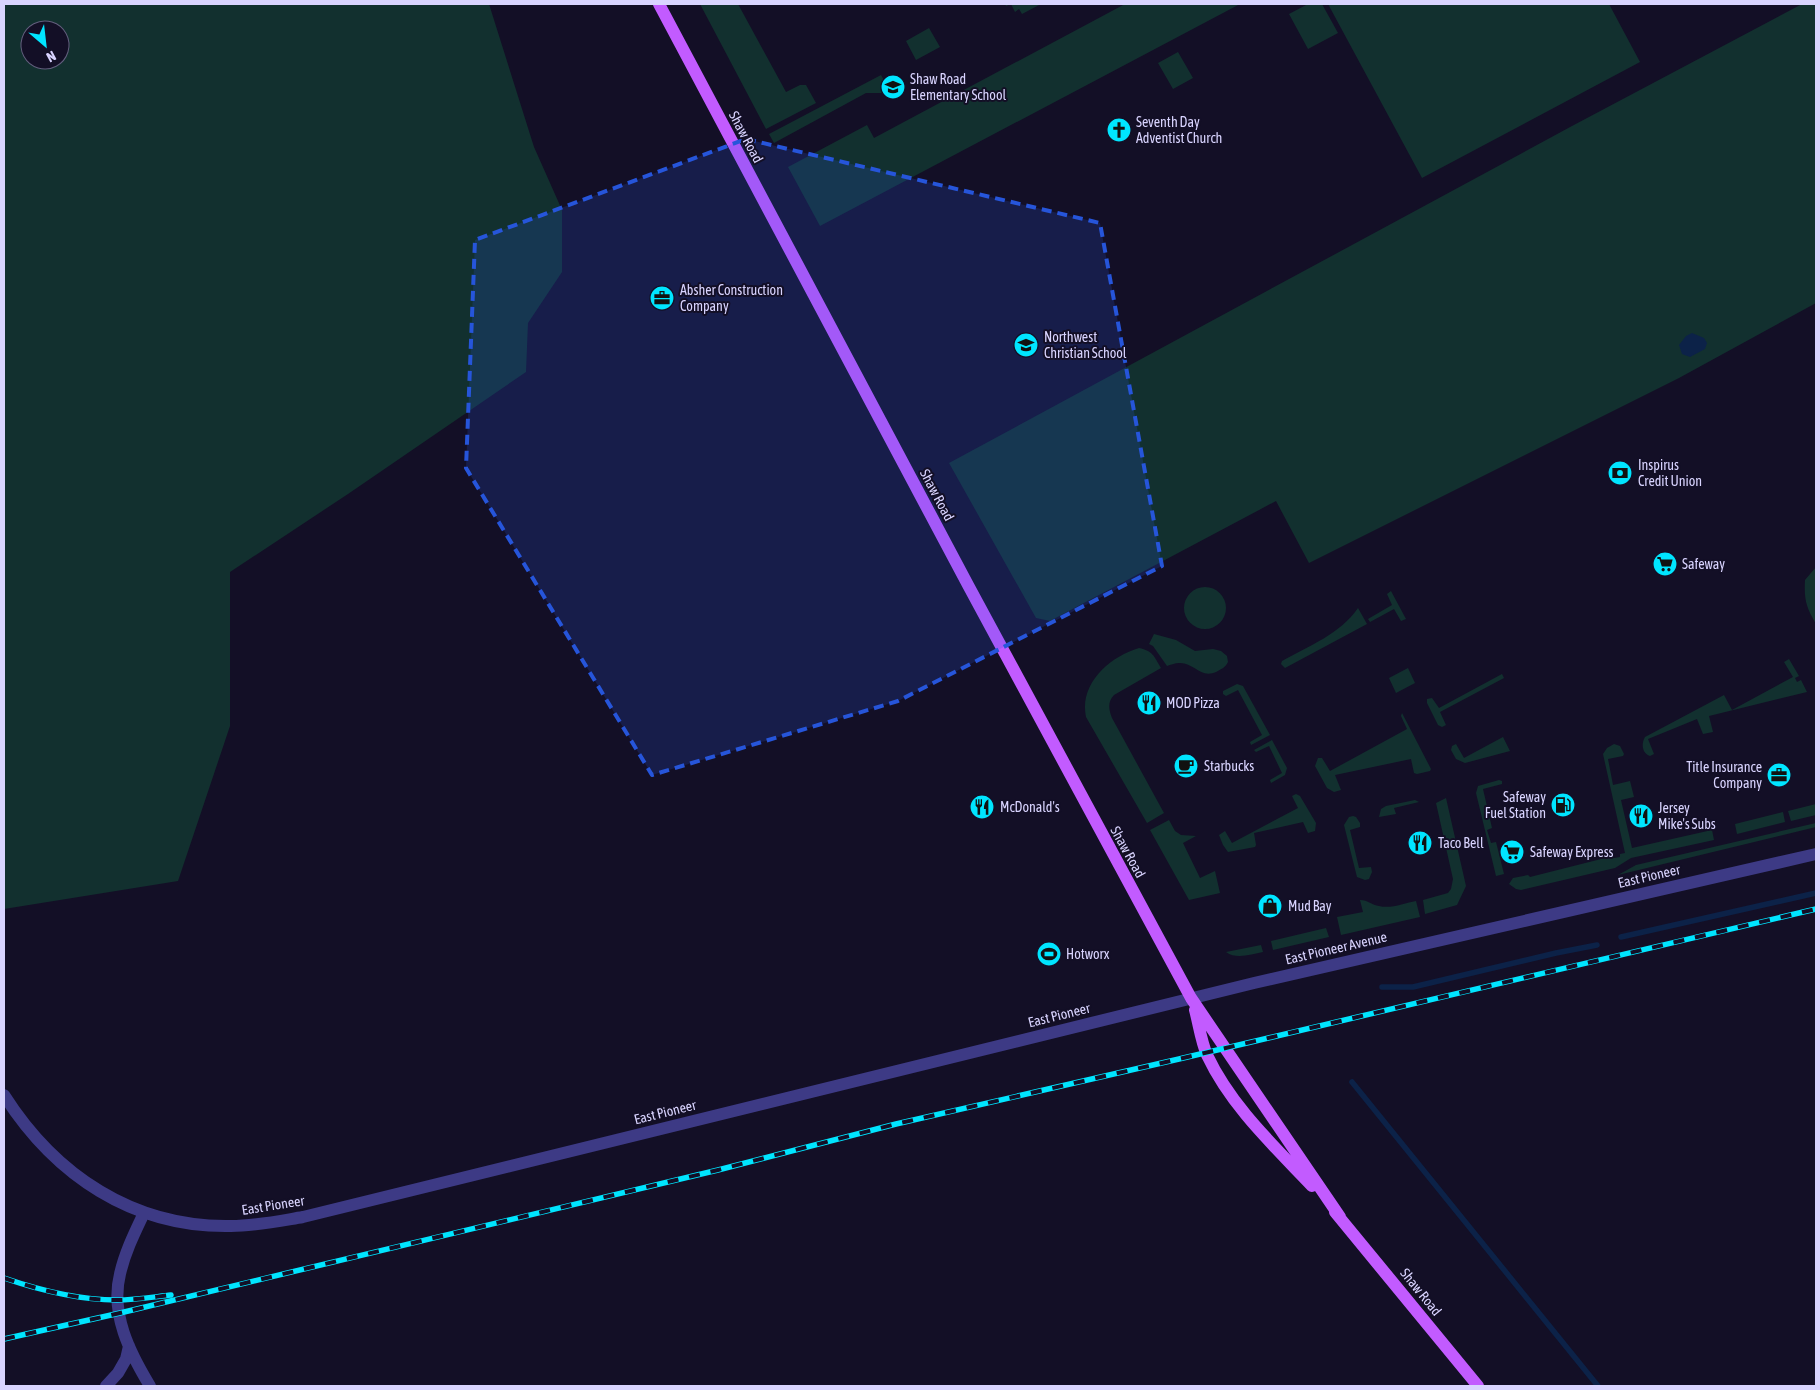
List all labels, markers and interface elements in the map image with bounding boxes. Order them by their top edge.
north arrow [20,20,70,70]
text: N [44,47,59,65]
place label: Shaw Road Elementary School [910,71,1006,103]
school or university icon: Shaw Road Elementary School [880,74,906,100]
street label: Shaw Road [726,108,766,166]
place label: Seventh Day Adventist Church [1136,114,1222,146]
church icon: Seventh Day Adventist Church [1106,117,1132,143]
place label: Absher Construction Company [680,282,783,314]
office icon: Absher Construction Company [649,285,675,311]
place label: Northwest Christian School [1044,329,1127,361]
school or university icon: Northwest Christian School [1013,332,1039,358]
place label: Inspirus Credit Union [1638,457,1702,489]
bank icon: Inspirus Credit Union [1607,460,1633,486]
street label: Shaw Road [917,466,957,524]
supermarket icon: Safeway [1652,551,1678,577]
place label: Safeway [1682,556,1725,572]
restaurant icon: MOD Pizza [1136,690,1162,716]
place label: MOD Pizza [1166,695,1220,711]
cafe icon: Starbucks [1173,753,1199,779]
place label: Starbucks [1204,758,1254,774]
place label: Title Insurance Company [1686,759,1762,791]
office icon: Title Insurance Company [1766,762,1792,788]
place label: Safeway Fuel Station [1485,789,1546,821]
fuel station icon: Safeway Fuel Station [1550,792,1576,818]
restaurant icon: McDonald's [969,794,995,820]
place label: McDonald's [1000,799,1060,815]
place label: Jersey Mike's Subs [1658,800,1716,832]
restaurant icon: Jersey Mike's Subs [1628,803,1654,829]
street label: Shaw Road [1107,824,1149,880]
restaurant icon: Taco Bell [1407,830,1433,856]
place label: Taco Bell [1438,835,1484,851]
supermarket icon: Safeway Express [1499,839,1525,865]
place label: Safeway Express [1530,844,1614,860]
street label: East Pioneer [1616,861,1682,891]
shop icon: Mud Bay [1257,893,1283,919]
place label: Mud Bay [1288,898,1332,914]
street label: East Pioneer Avenue [1284,929,1388,967]
sports icon: Hotworx [1036,941,1062,967]
place label: Hotworx [1066,946,1110,962]
street label: East Pioneer [1026,999,1092,1030]
street label: East Pioneer [632,1096,698,1127]
street label: East Pioneer [240,1192,306,1218]
street label: Shaw Road [1397,1265,1445,1319]

